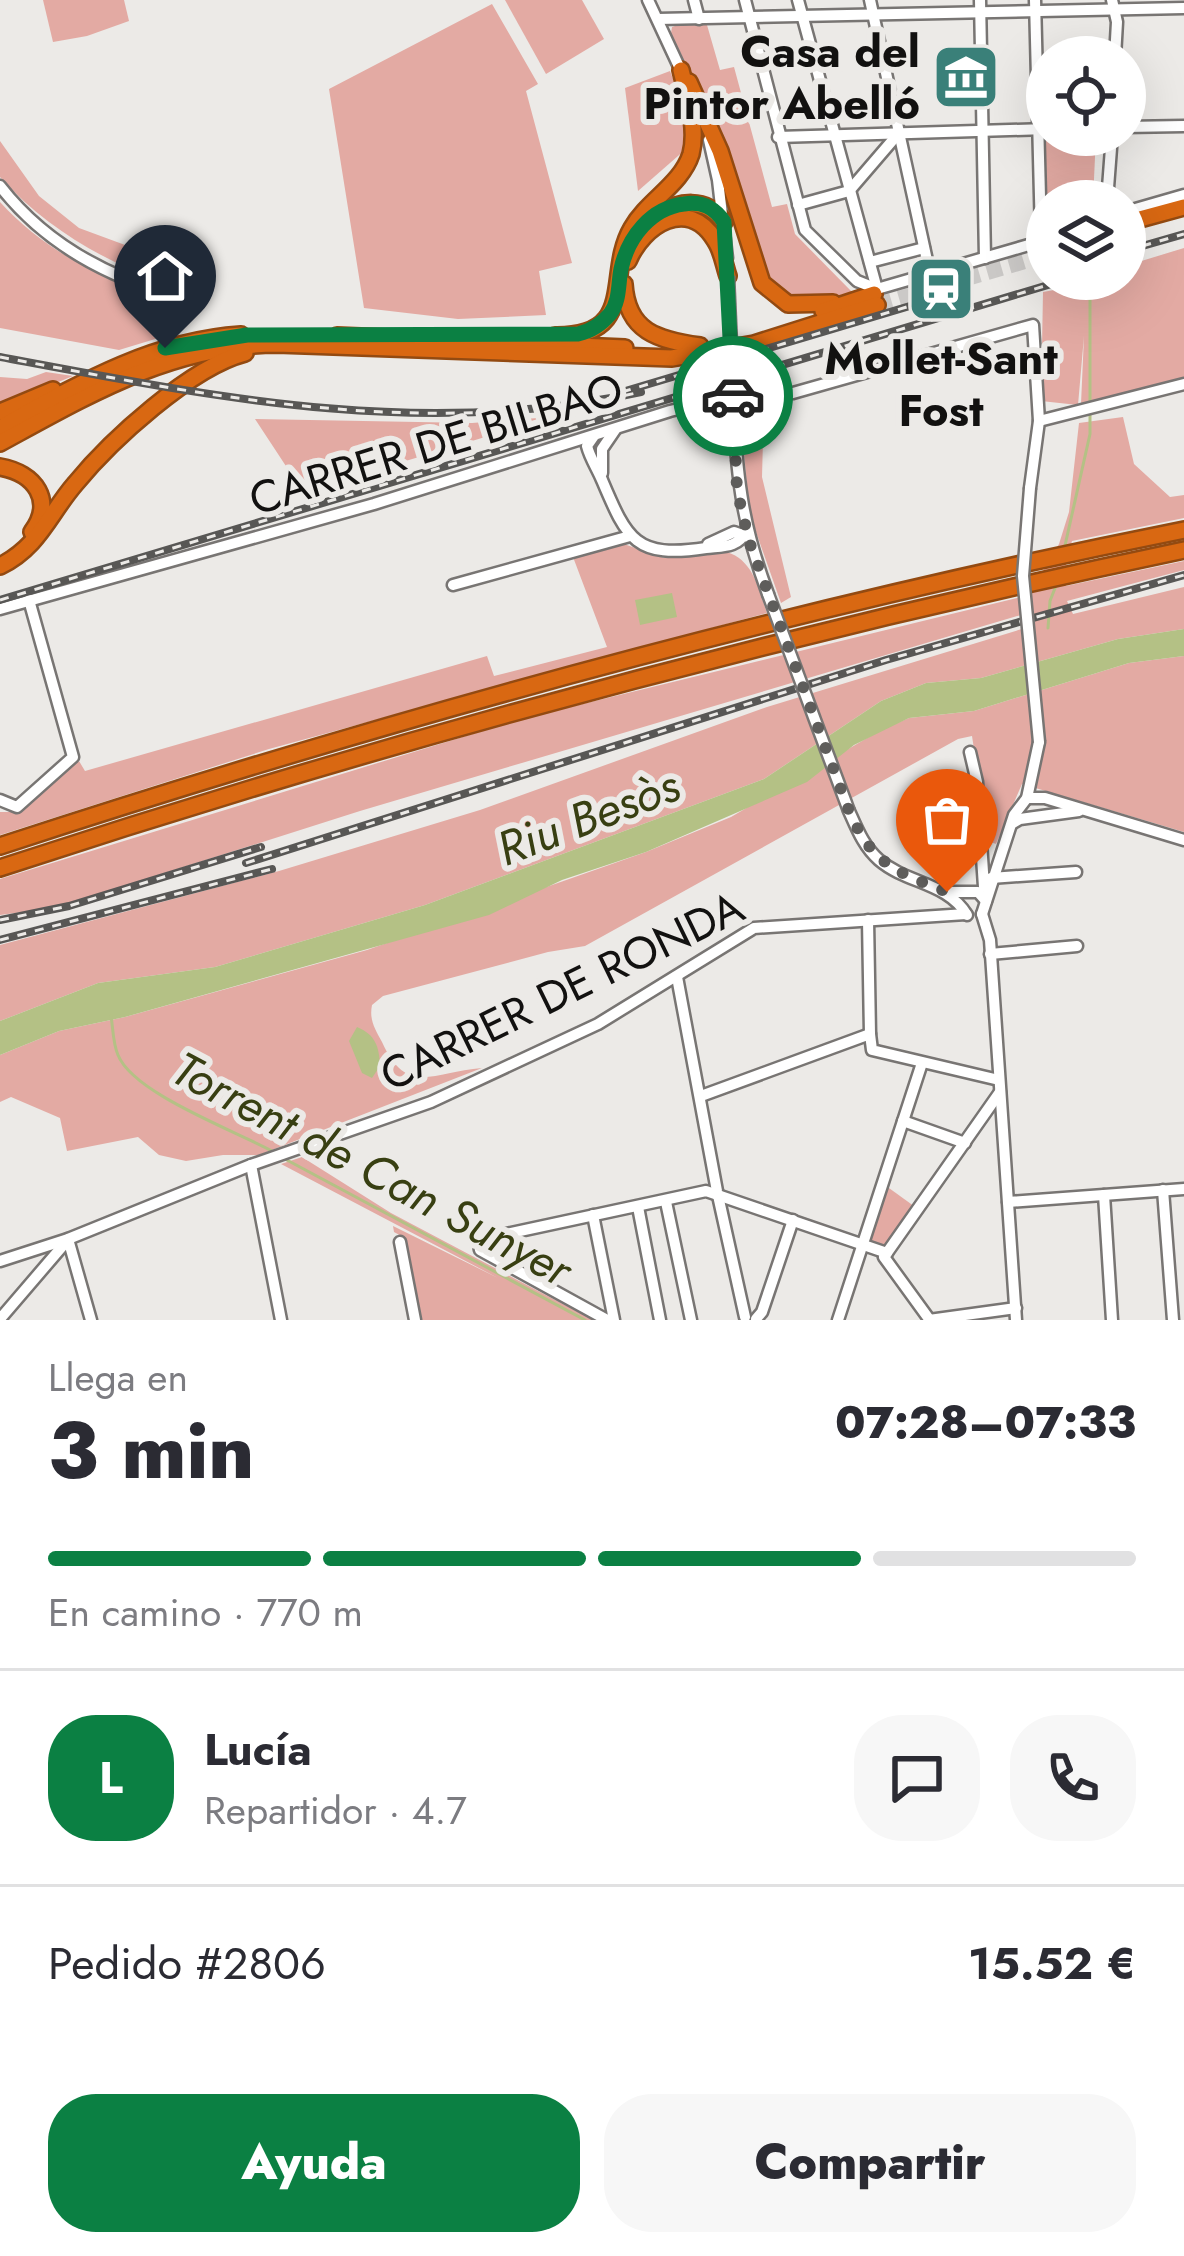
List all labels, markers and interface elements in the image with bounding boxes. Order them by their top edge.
place label: Casa del Pintor Abelló [643,19,920,136]
map controls [1026,36,1146,300]
button: locate [1026,36,1146,156]
museum icon: Casa del Pintor Abelló [931,42,1001,112]
button: layers [1026,180,1146,300]
pin [114,225,216,348]
icon: home [132,243,198,309]
station icon: Mollet-Sant Fost [906,254,976,324]
place label: Mollet-Sant Fost [824,326,1058,443]
courier [673,336,793,456]
street label: CARRER DE BILBAO [241,356,631,532]
icon: car [700,363,766,429]
water label: Riu Besòs [487,750,690,883]
pin [896,769,998,892]
icon: bag [914,787,980,853]
street label: CARRER DE RONDA [369,875,755,1107]
water label: Torrent de Can Sunyer [160,1034,587,1305]
text: Llega en [48,1349,188,1406]
text: 07:28–07:33 [835,1390,1136,1455]
text: 3 min [48,1395,254,1507]
text: En camino · 770 m [48,1584,363,1641]
button: chat [854,1715,980,1841]
button: phone [1010,1715,1136,1841]
text: Lucía [204,1717,312,1782]
text: L [99,1745,123,1810]
text: Repartidor · 4.7 [204,1782,467,1839]
text: Pedido #2806 [48,1931,326,1996]
text: 15.52 € [968,1931,1136,1996]
button: Ayuda [48,2094,580,2232]
button: Compartir [604,2094,1136,2232]

